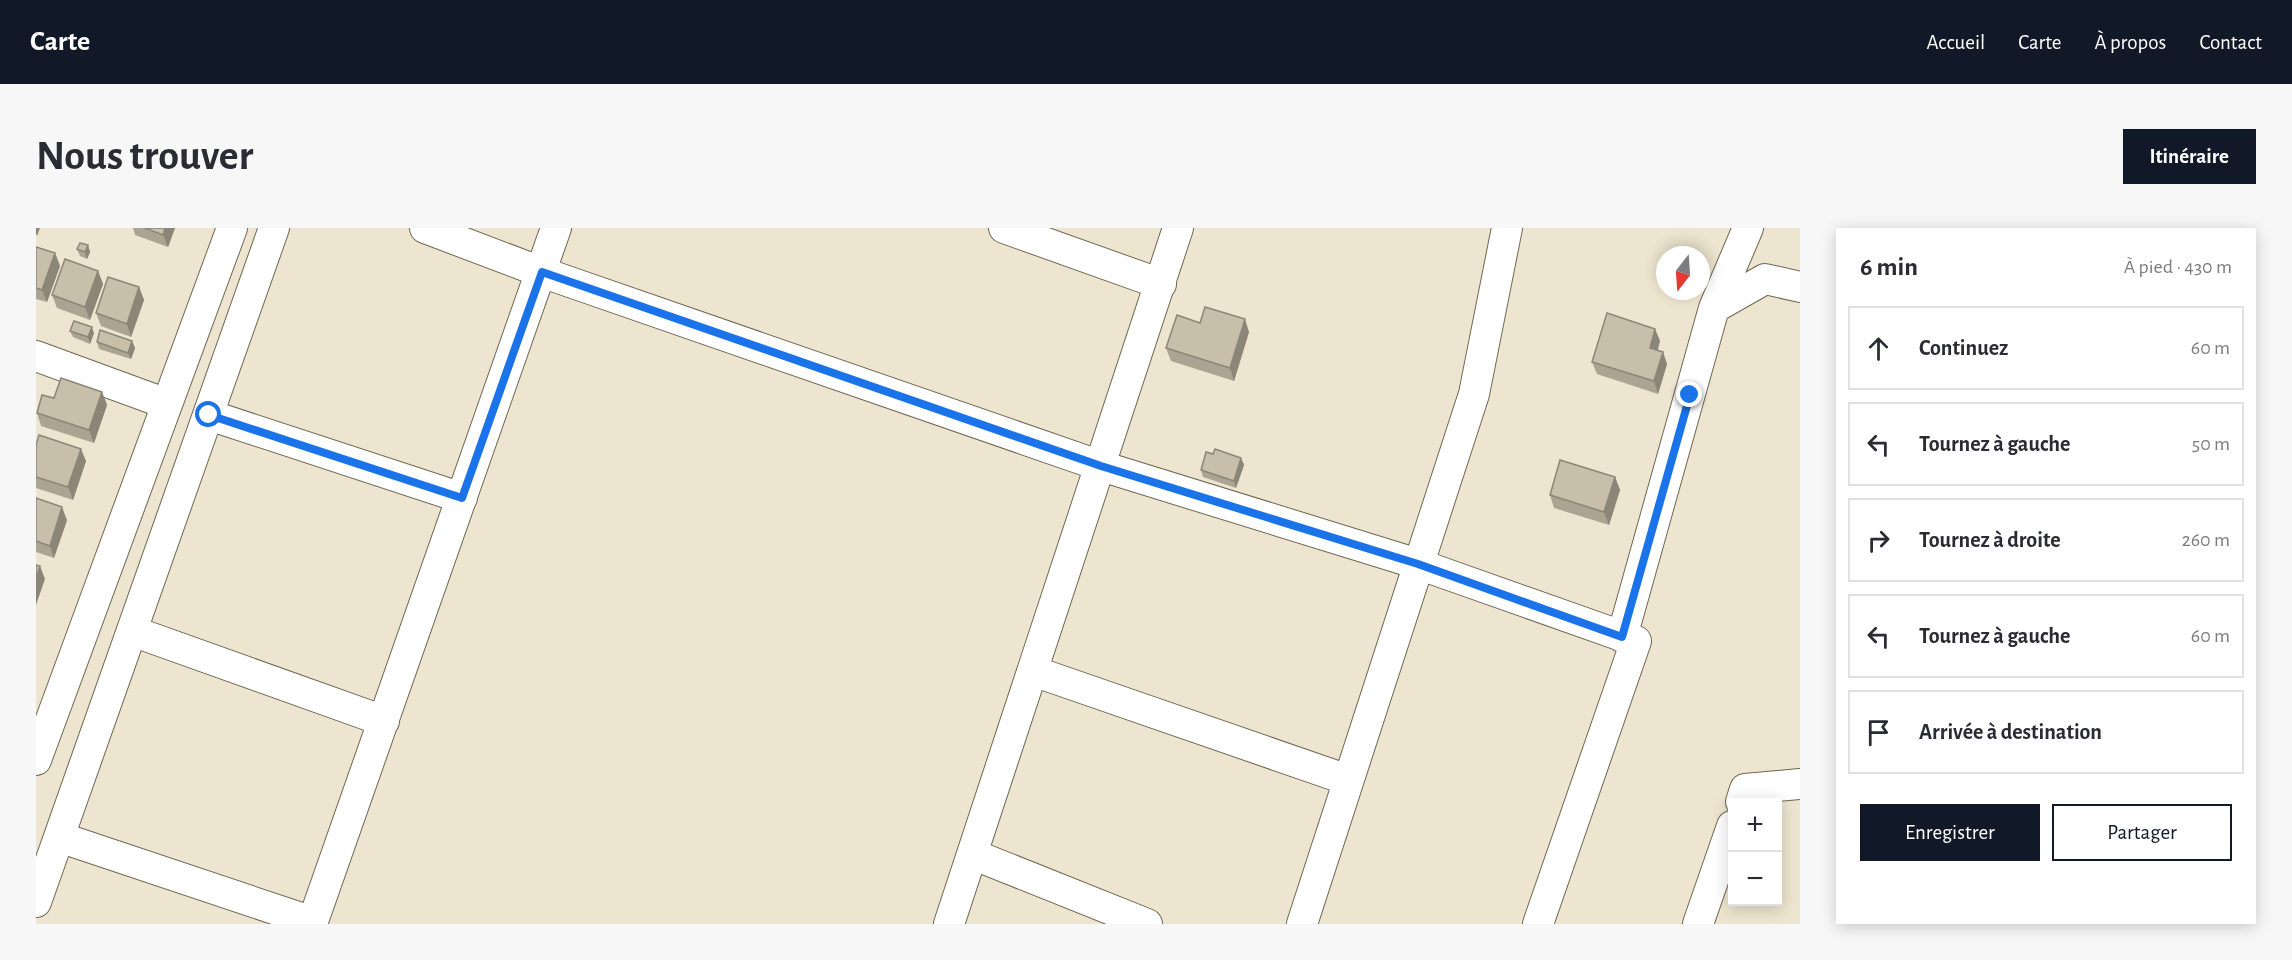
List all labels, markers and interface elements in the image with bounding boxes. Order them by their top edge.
text: Carte [30,28,90,56]
text: Accueil [1927,32,1985,53]
text: Carte [2018,32,2061,53]
text: À propos [2094,32,2166,53]
text: Contact [2199,32,2262,53]
button: Itinéraire [2123,129,2256,184]
text: Nous trouver [36,135,253,177]
north arrow [1656,246,1710,300]
text: 6 min [1860,254,1918,280]
text: À pied · 430 m [2124,257,2232,277]
icon: ahead [1862,332,1895,365]
text: Continuez [1919,337,2008,359]
text: 60 m [2191,338,2230,358]
route end [1676,381,1702,407]
route start [195,401,221,427]
icon: left [1862,428,1895,461]
text: Tournez à gauche [1919,433,2070,455]
text: 50 m [2192,434,2230,454]
icon: right [1862,524,1895,557]
text: Tournez à droite [1919,529,2061,551]
text: 260 m [2182,530,2230,550]
icon: left [1862,620,1895,653]
text: Tournez à gauche [1919,625,2070,647]
text: 60 m [2191,626,2230,646]
icon: arrive [1862,716,1895,749]
text: Arrivée à destination [1919,721,2102,743]
map controls [1728,798,1782,906]
button: + [1728,798,1782,852]
button: Enregistrer [1860,804,2040,861]
button: Partager [2052,804,2232,861]
button: − [1728,852,1782,906]

